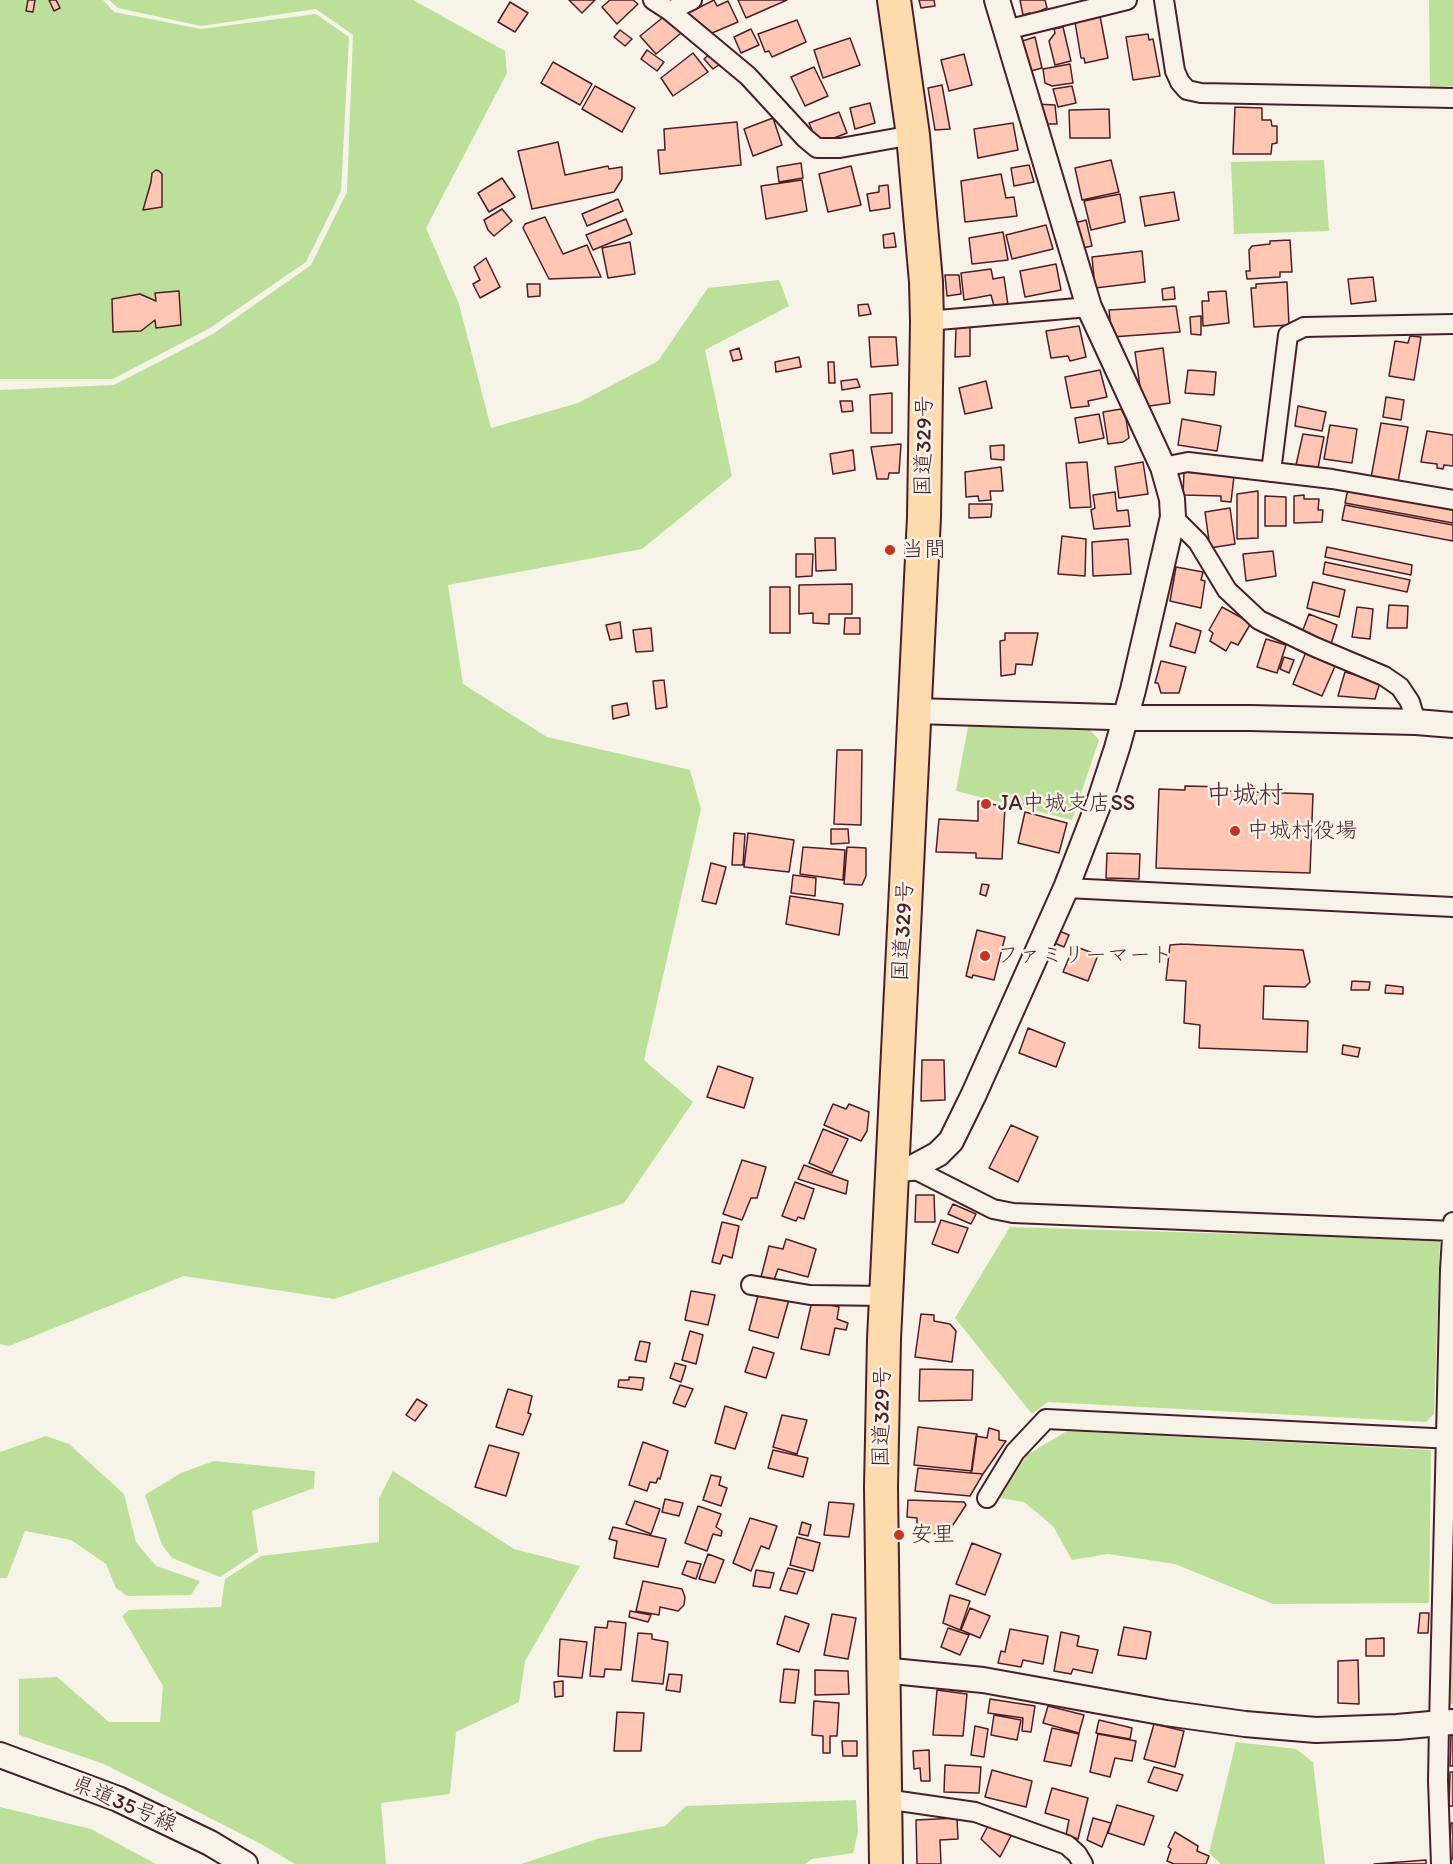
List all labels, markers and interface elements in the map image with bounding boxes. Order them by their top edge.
street label: 国道329号 [911,395,939,497]
place label: 当間 [902,537,946,563]
marker: 当間 [883,543,897,557]
district label: 中城村 [1206,780,1284,812]
place label: JA中城支店SS [998,791,1135,817]
marker: JA中城支店SS [979,797,993,811]
place label: 中城村役場 [1247,818,1357,844]
marker: 中城村役場 [1228,824,1242,838]
street label: 国道329号 [888,880,920,982]
place label: ファミリーマート [997,943,1173,969]
marker: ファミリーマート [978,949,992,963]
street label: 国道329号 [869,1366,897,1468]
place label: 安里 [911,1522,955,1548]
marker: 安里 [892,1528,906,1542]
street label: 県道35号線 [68,1771,180,1839]

